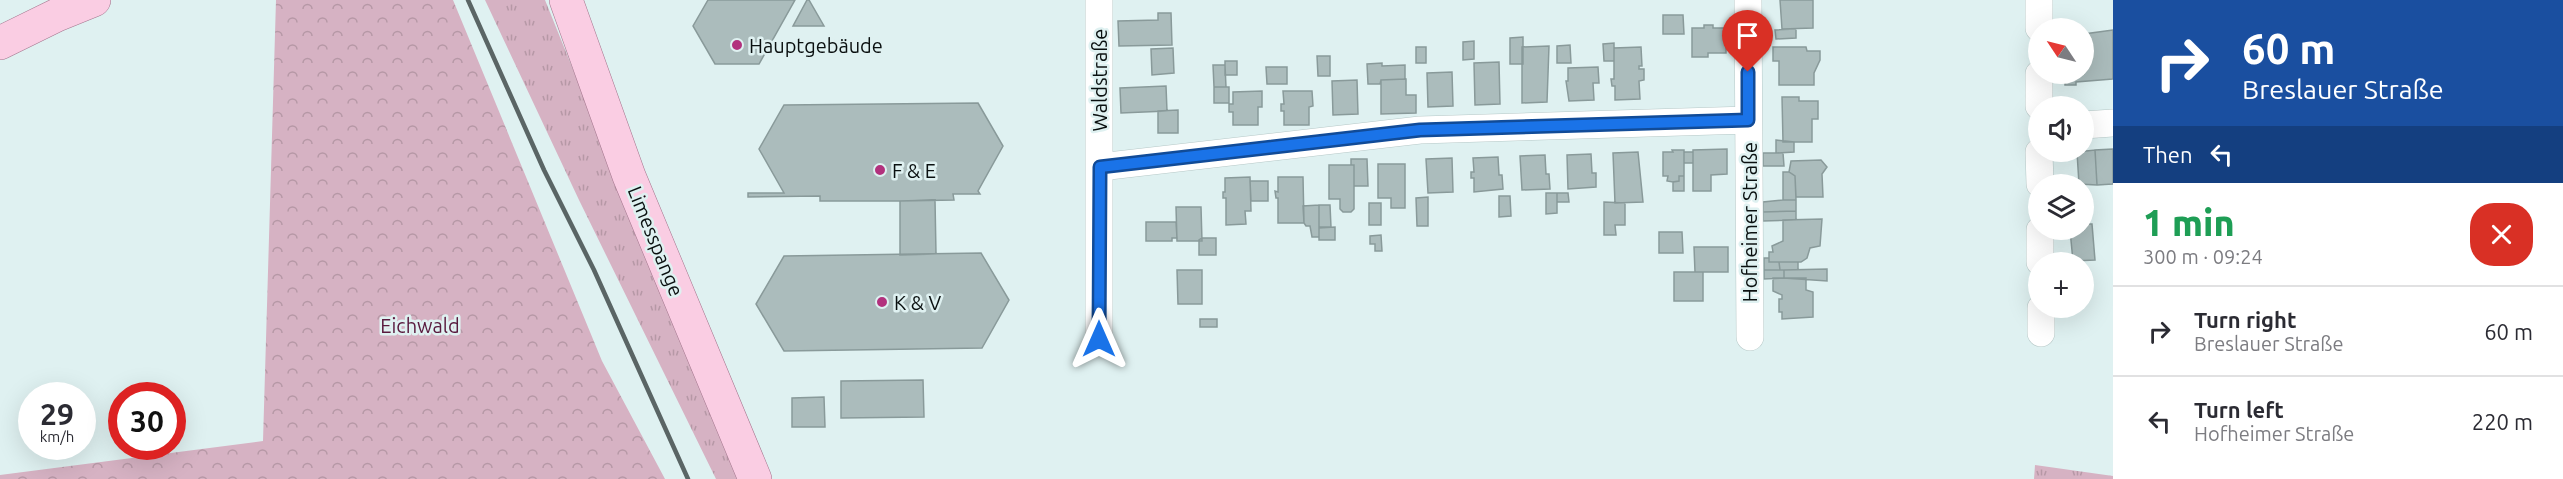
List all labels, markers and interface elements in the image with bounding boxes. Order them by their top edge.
pin [1722,10,1773,72]
north arrow [2028,18,2094,84]
map controls [2028,18,2094,318]
icon: arrive [1731,19,1764,52]
icon: right [2143,24,2221,102]
text: 60 m [2242,25,2336,72]
street label: Waldstraße [1088,29,1111,131]
place label: Hauptgebäude [749,34,883,57]
marker: Hauptgebäude [730,38,744,52]
text: Breslauer Straße [2242,74,2444,104]
button: sound [2028,96,2094,162]
icon: left [2205,138,2238,171]
street label: Hofheimer Straße [1738,142,1761,302]
text: Then [2143,142,2193,167]
place label: F & E [892,159,936,182]
marker: F & E [873,163,887,177]
button: layers [2028,174,2094,240]
street label: Limesspange [623,183,689,299]
text: 1 min [2143,202,2235,243]
button: close [2470,203,2533,266]
text: 300 m · 09:24 [2143,245,2263,268]
button: + [2028,252,2094,318]
place label: K & V [894,291,941,314]
marker: K & V [875,295,889,309]
position arrow [1067,307,1131,371]
text: Turn right [2194,307,2296,332]
park label: Eichwald [380,314,460,337]
icon: right [2143,315,2176,348]
text: 60 m [2484,319,2533,344]
text: Breslauer Straße [2194,332,2343,355]
speed limit sign: 30 [108,382,186,460]
text: 29 [40,397,74,431]
text: Turn left [2194,397,2284,422]
icon: left [2143,405,2176,438]
text: 220 m [2472,409,2533,434]
text: Hofheimer Straße [2194,422,2354,445]
text: km/h [40,428,74,445]

